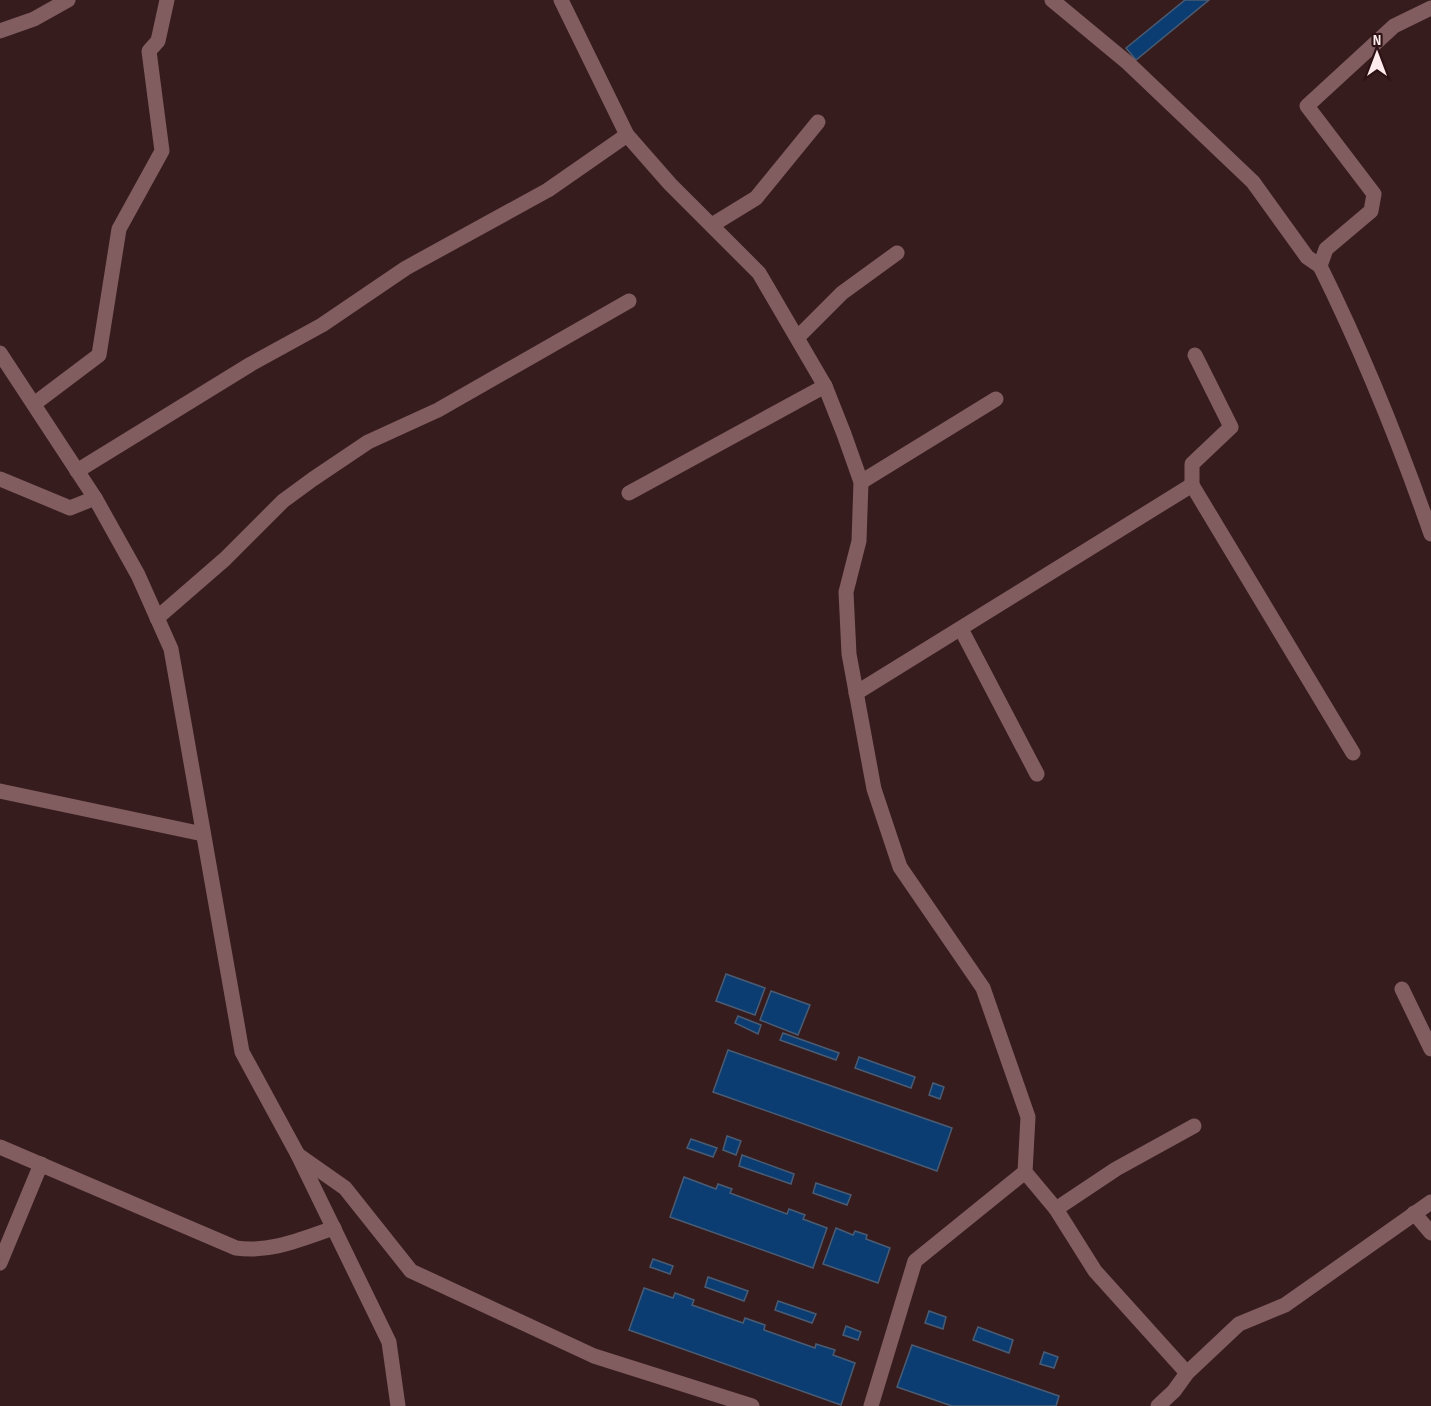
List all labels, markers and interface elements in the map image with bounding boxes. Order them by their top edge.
north arrow [1347,24,1407,84]
text: N [1373,31,1381,50]

